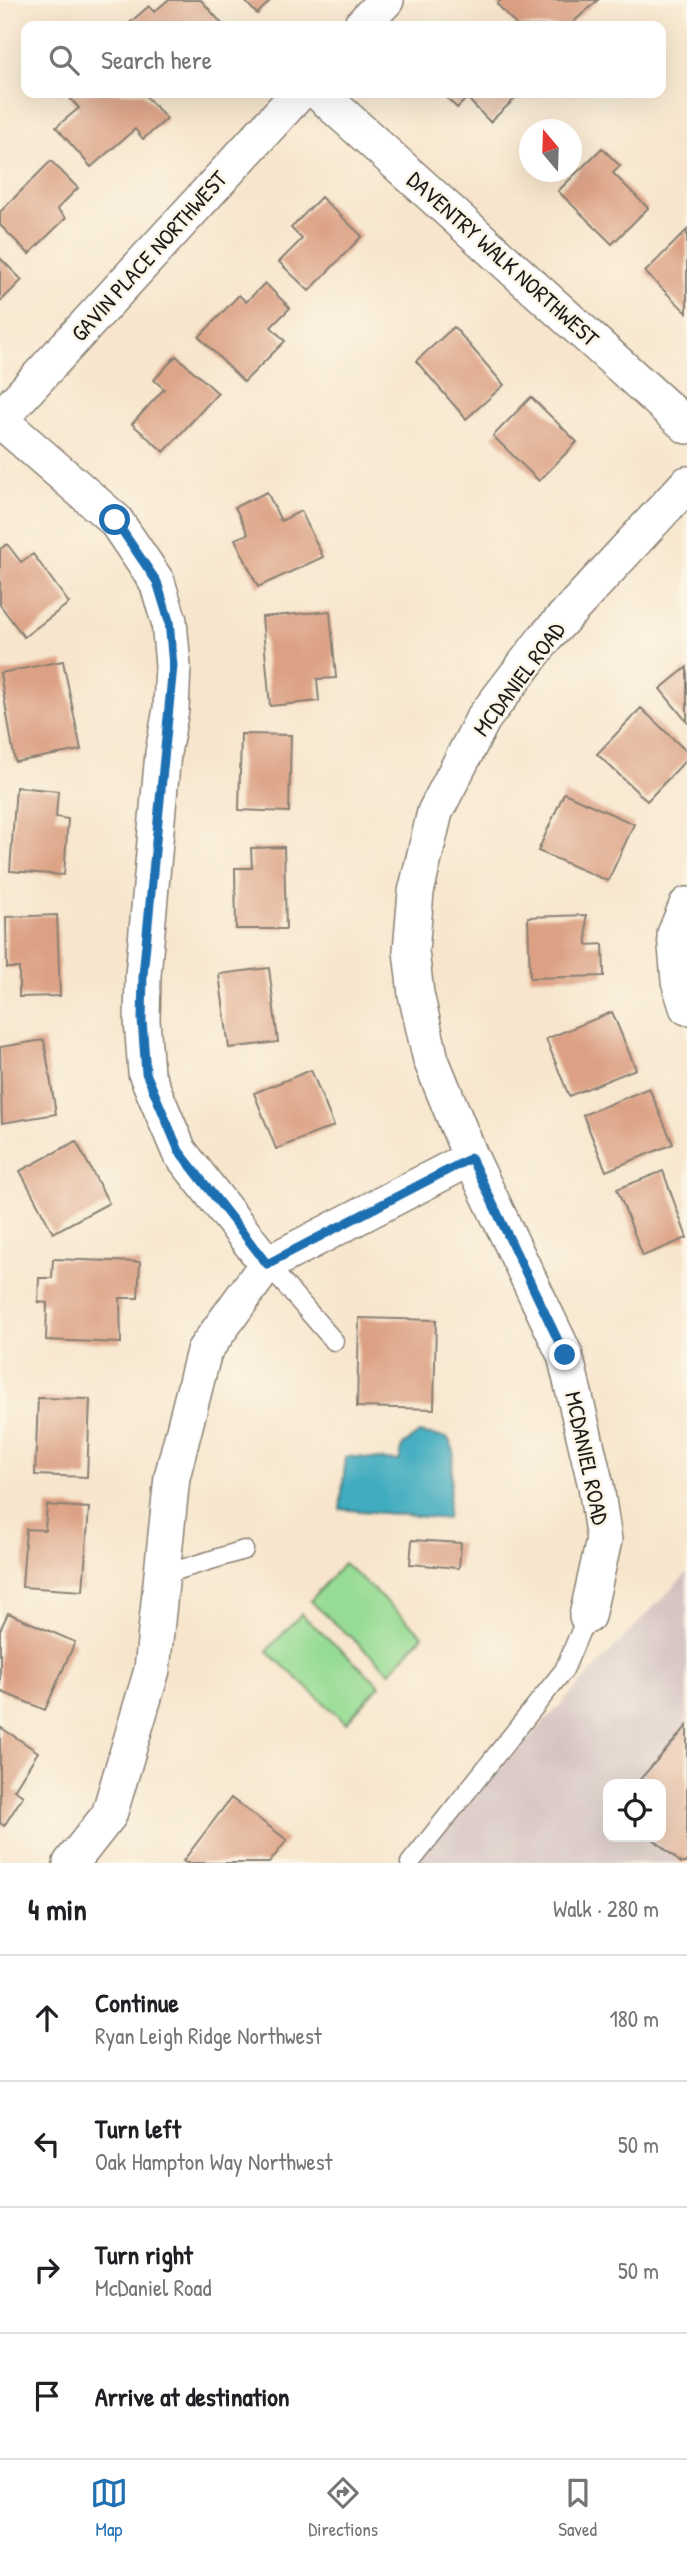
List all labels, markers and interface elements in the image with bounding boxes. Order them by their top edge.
search box [21,21,666,98]
icon: search [45,41,83,79]
text: Search here [101,42,212,77]
north arrow [519,119,582,182]
street label: GAVIN PLACE NORTHWEST [64,163,234,348]
street label: DAVENTRY WALK NORTHWEST [401,164,606,353]
route start [99,504,130,535]
street label: MCDANIEL ROAD [465,615,572,742]
route end [549,1339,580,1370]
street label: MCDANIEL ROAD [558,1388,617,1527]
map controls [603,1779,666,1842]
button: locate [603,1779,666,1842]
text: 4 min [28,1889,87,1929]
text: Walk · 280 m [553,1893,659,1924]
text: Continue [95,1985,179,2020]
icon: ahead [28,1999,66,2037]
text: 180 m [609,2003,659,2034]
text: Ryan Leigh Ridge Northwest [95,2020,322,2051]
text: Turn left [95,2111,181,2146]
icon: left [28,2125,66,2163]
text: 50 m [618,2129,659,2160]
text: Oak Hampton Way Northwest [95,2146,332,2177]
text: Turn right [95,2237,193,2272]
icon: right [28,2251,66,2289]
text: 50 m [618,2255,659,2286]
text: McDaniel Road [95,2272,211,2303]
icon: arrive [28,2377,66,2415]
text: Arrive at destination [95,2379,290,2414]
tab: Map [90,2474,128,2542]
tab: Directions [308,2474,378,2542]
tab: Saved [558,2474,597,2542]

